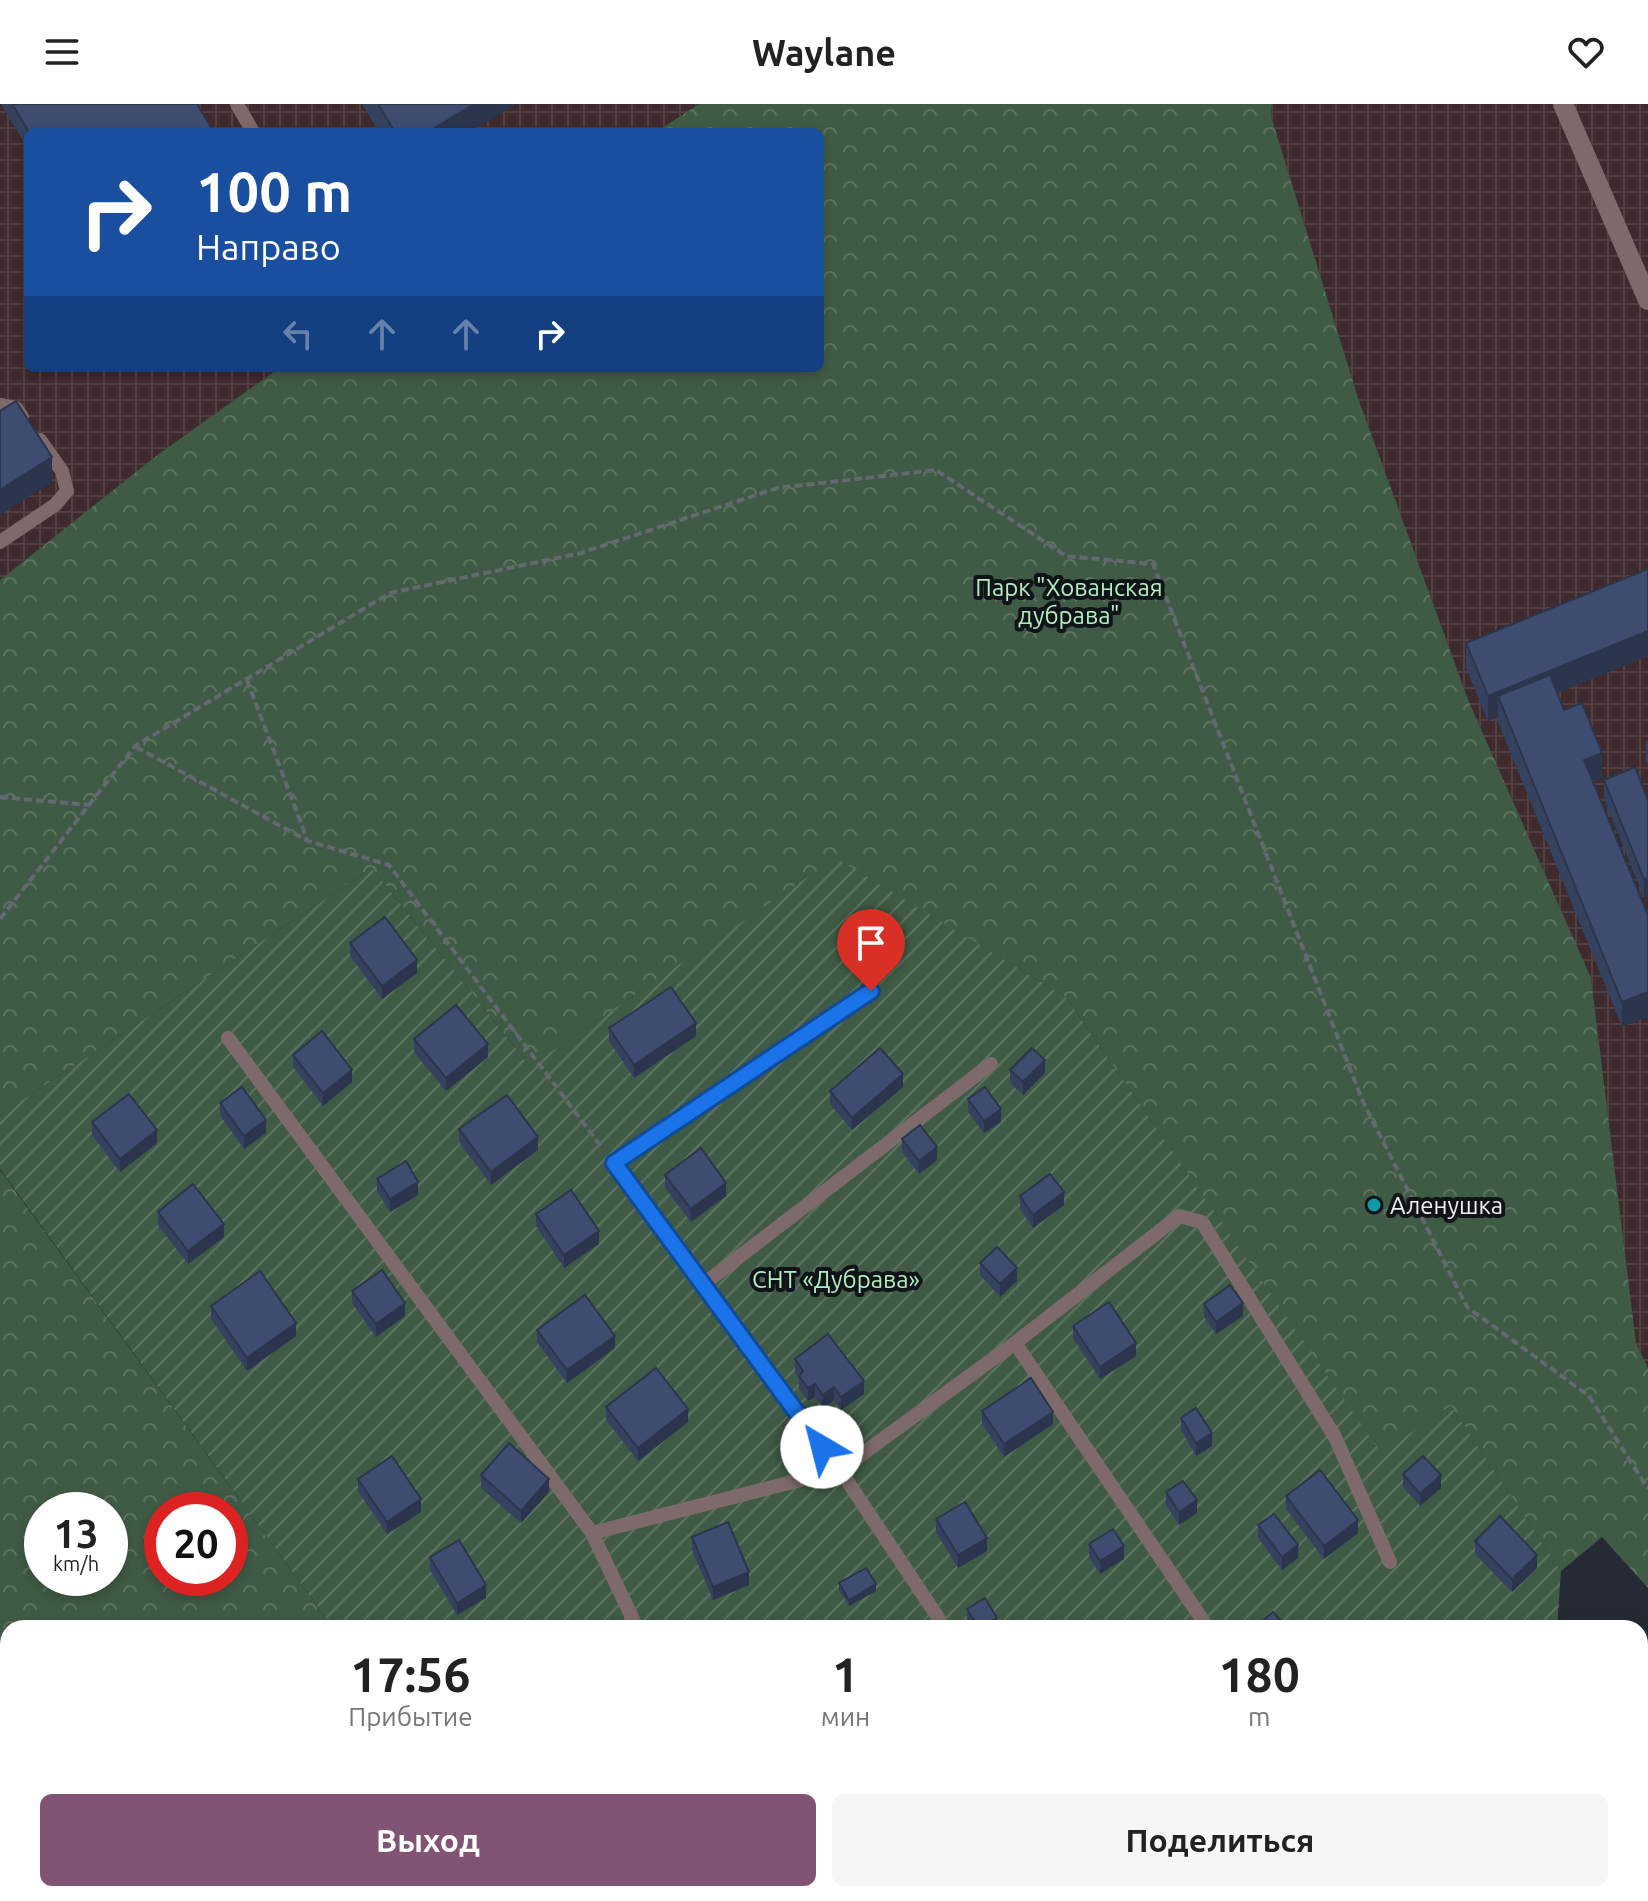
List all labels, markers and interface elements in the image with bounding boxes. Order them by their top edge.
icon: menu [40,30,84,74]
icon: heart [1564,30,1608,74]
text: Waylane [752,32,896,73]
icon: right [64,160,168,264]
text: 100 m [196,160,352,223]
text: Направо [196,226,341,267]
icon: left [276,312,320,356]
icon: ahead [360,312,404,356]
icon: ahead [444,312,488,356]
icon: right [528,312,572,356]
park label: Парк "Хованская дубрава" [975,574,1163,629]
pin [837,909,905,991]
icon: arrive [849,921,893,965]
place label: Аленушка [1390,1192,1503,1219]
marker: Аленушка [1365,1196,1383,1214]
park label: СНТ «Дубрава» [752,1266,920,1293]
position arrow [780,1405,864,1489]
speed limit sign: 20 [144,1492,248,1596]
text: 13 [53,1511,99,1556]
text: km/h [53,1552,99,1575]
text: 17:56 [350,1647,470,1701]
text: 1 [832,1647,859,1701]
text: 180 [1219,1647,1300,1701]
text: Прибытие [348,1702,473,1731]
text: мин [821,1702,870,1731]
text: m [1248,1702,1270,1731]
button: Выход [40,1794,816,1886]
button: Поделиться [832,1794,1608,1886]

